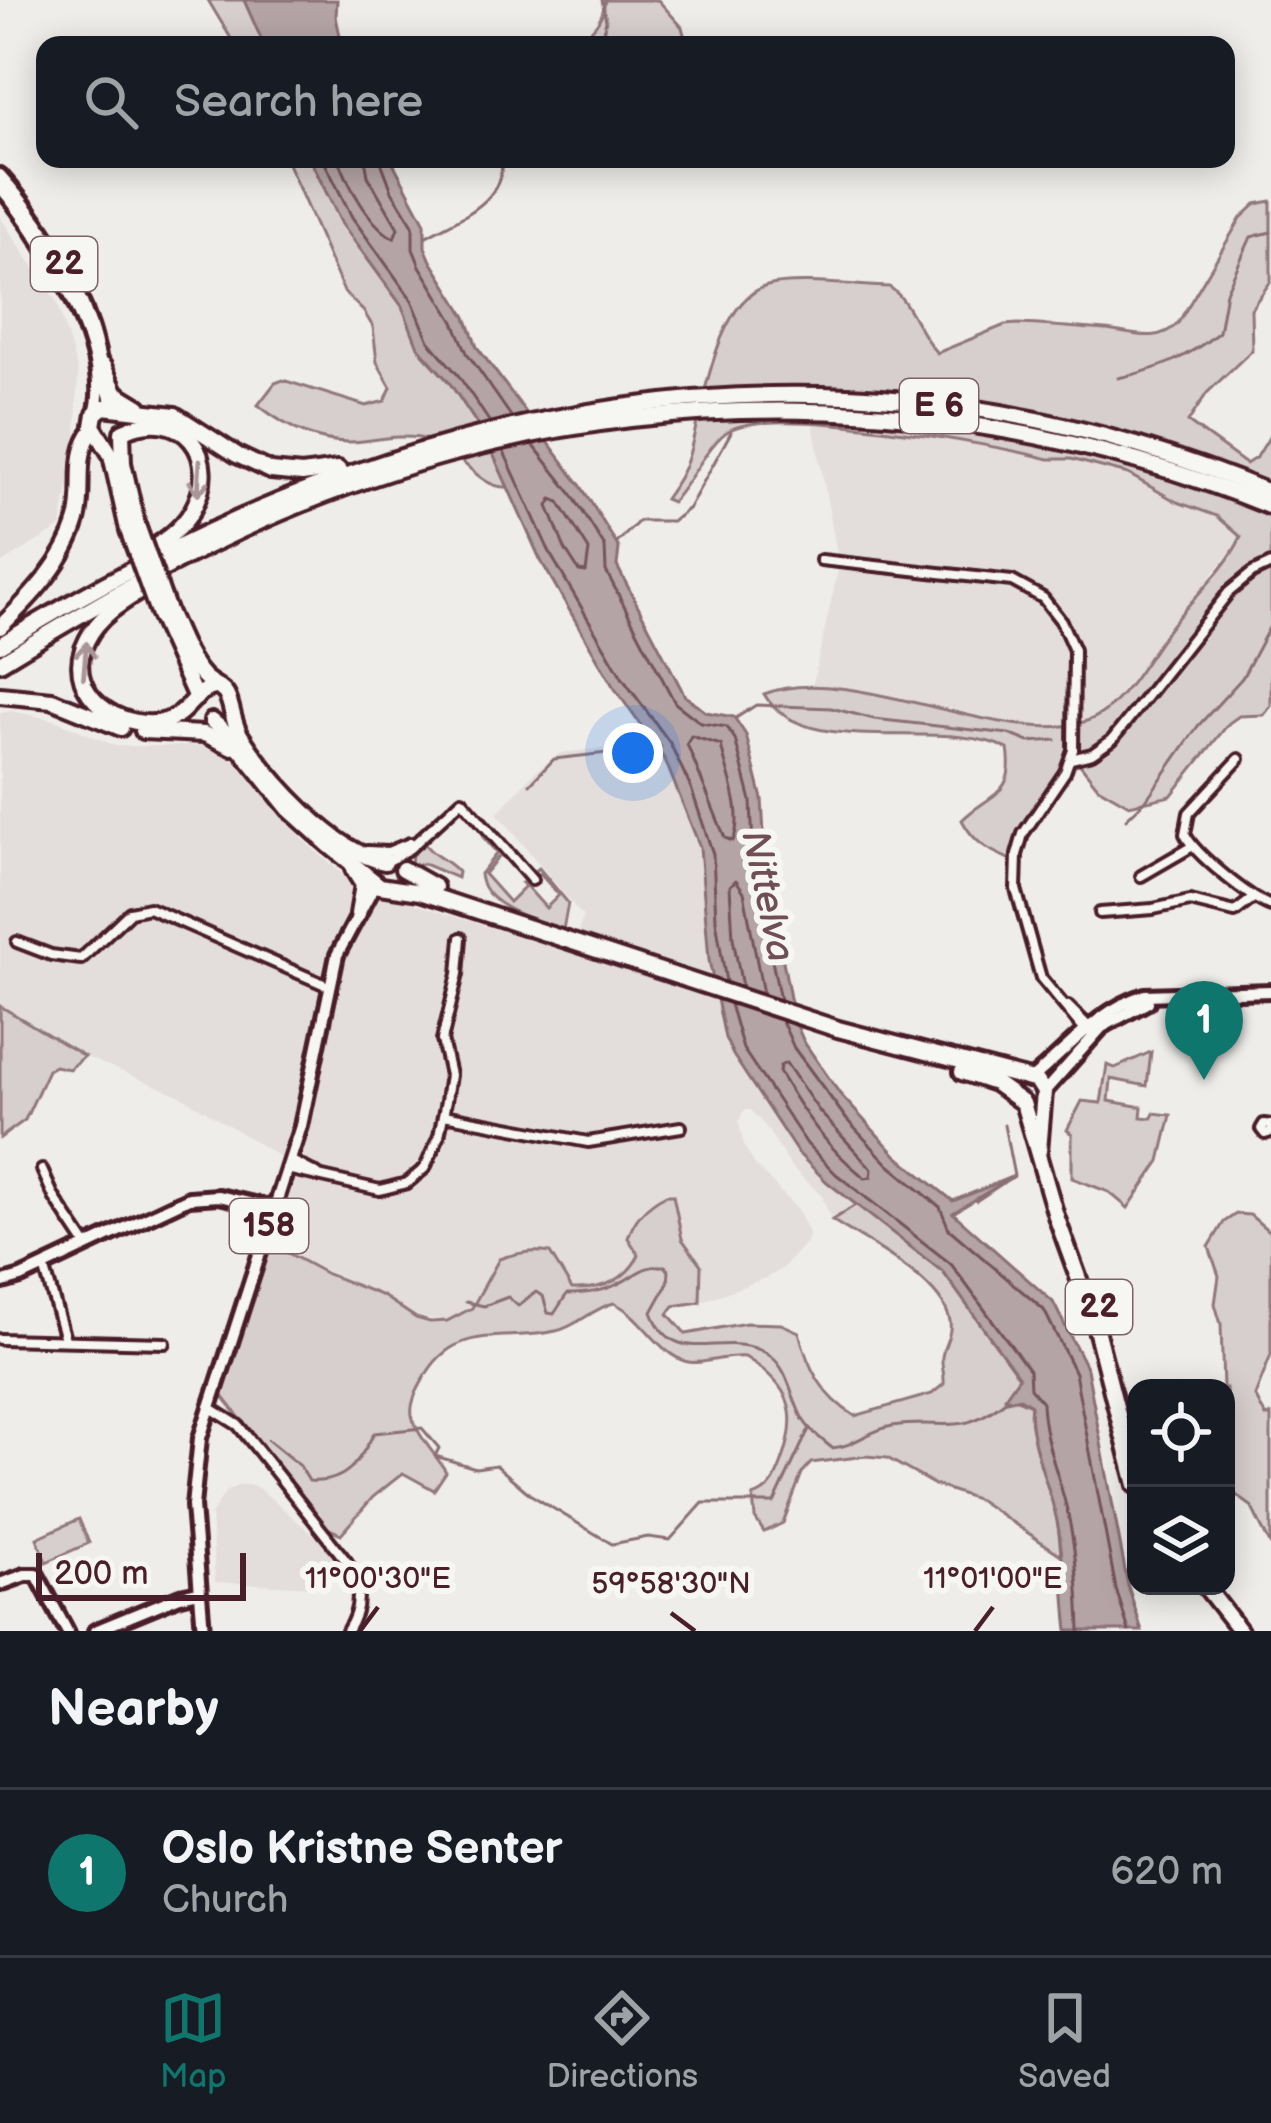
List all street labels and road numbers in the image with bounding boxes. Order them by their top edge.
road number: 22 [31,237,97,291]
road number: E 6 [900,379,978,433]
road number: 158 [230,1199,308,1253]
road number: 22 [1066,1280,1132,1334]

